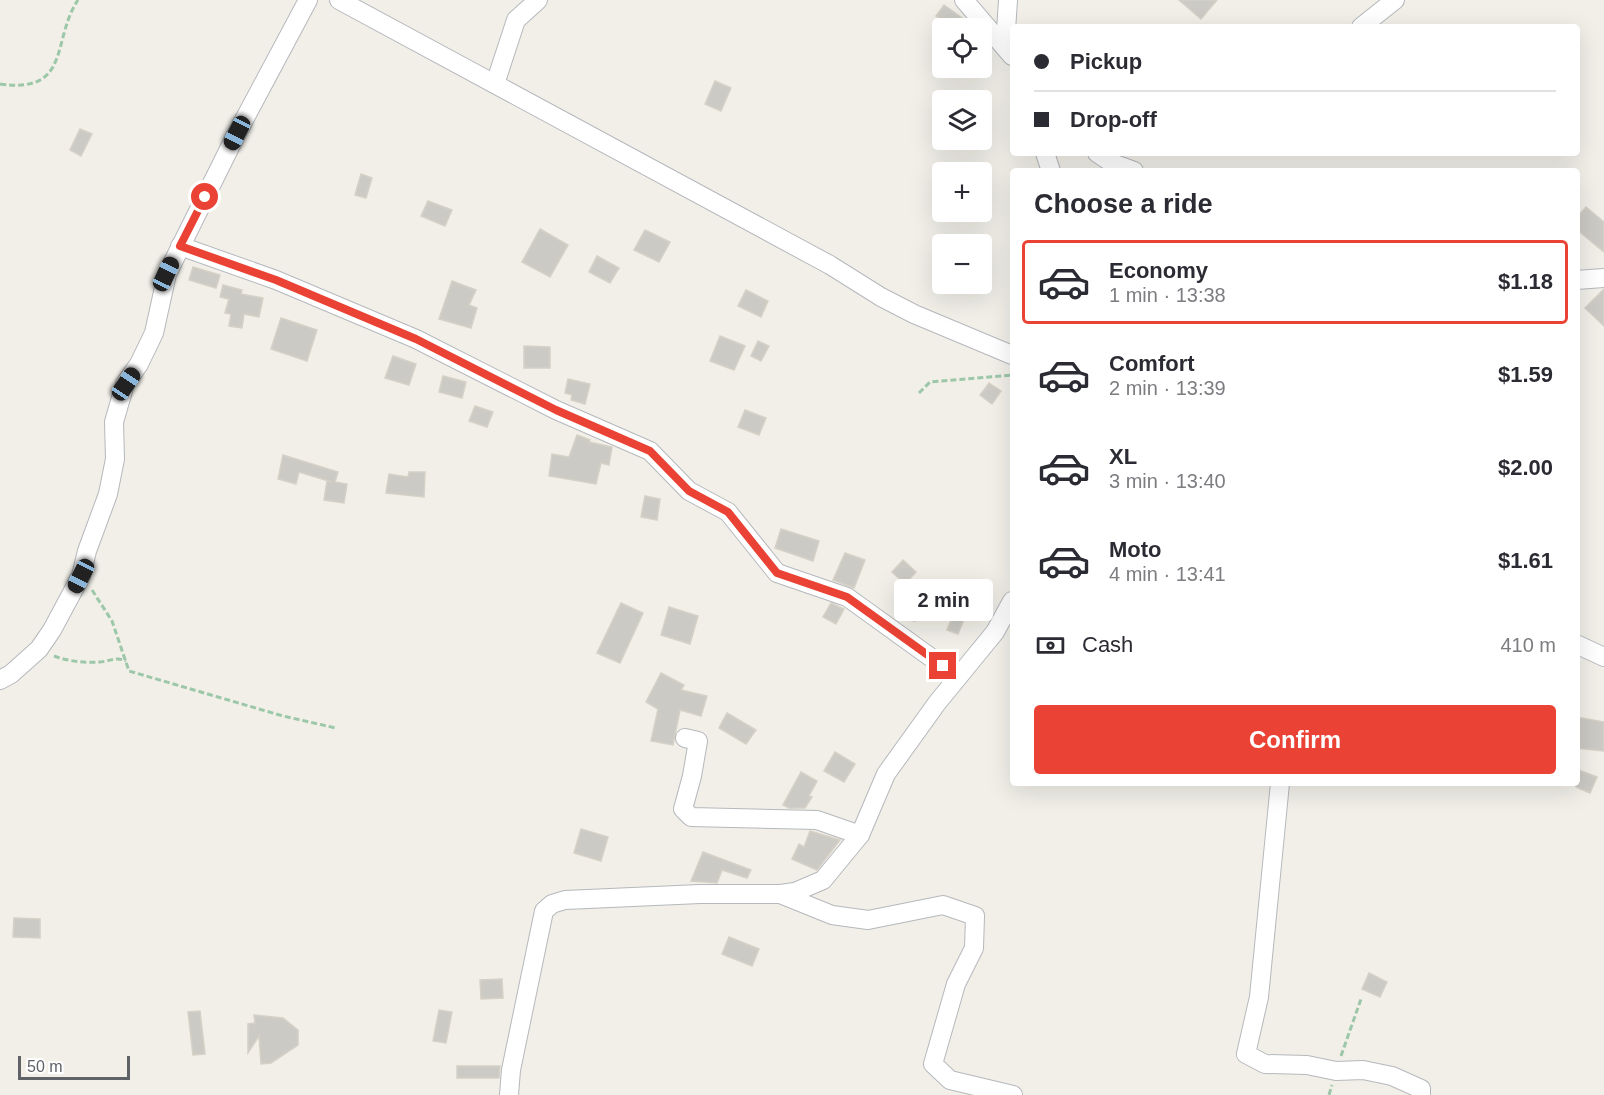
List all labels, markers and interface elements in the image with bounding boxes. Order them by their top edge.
map controls [932,18,992,294]
button: locate [932,18,992,78]
text: Pickup [1070,49,1142,74]
button: layers [932,90,992,150]
text: Drop-off [1070,107,1157,132]
car [221,113,253,153]
button: + [932,162,992,222]
route start [191,183,218,210]
text: Choose a ride [1034,189,1213,219]
button: − [932,234,992,294]
car [150,254,182,294]
icon: car [1037,255,1091,309]
text: Economy [1109,258,1208,283]
text: $1.18 [1498,269,1553,294]
text: 1 min · 13:38 [1109,284,1226,306]
icon: car [1037,348,1091,402]
text: Comfort [1109,351,1195,376]
text: $1.59 [1498,362,1553,387]
car [108,364,144,404]
text: 2 min · 13:39 [1109,377,1226,399]
icon: car [1037,441,1091,495]
text: XL [1109,444,1137,469]
text: $2.00 [1498,455,1553,480]
text: 3 min · 13:40 [1109,470,1226,492]
icon: car [1037,534,1091,588]
text: Moto [1109,537,1162,562]
text: $1.61 [1498,548,1553,573]
car [65,556,97,596]
text: 4 min · 13:41 [1109,563,1226,585]
callout: 2 min [894,579,992,621]
text: 2 min [917,589,970,611]
icon: cash [1034,629,1067,662]
text: Cash [1082,632,1133,657]
text: 410 m [1500,634,1556,656]
route end [929,652,956,679]
button: Confirm [1034,705,1556,774]
scale bar [18,1053,130,1080]
text: 50 m [27,1058,63,1075]

